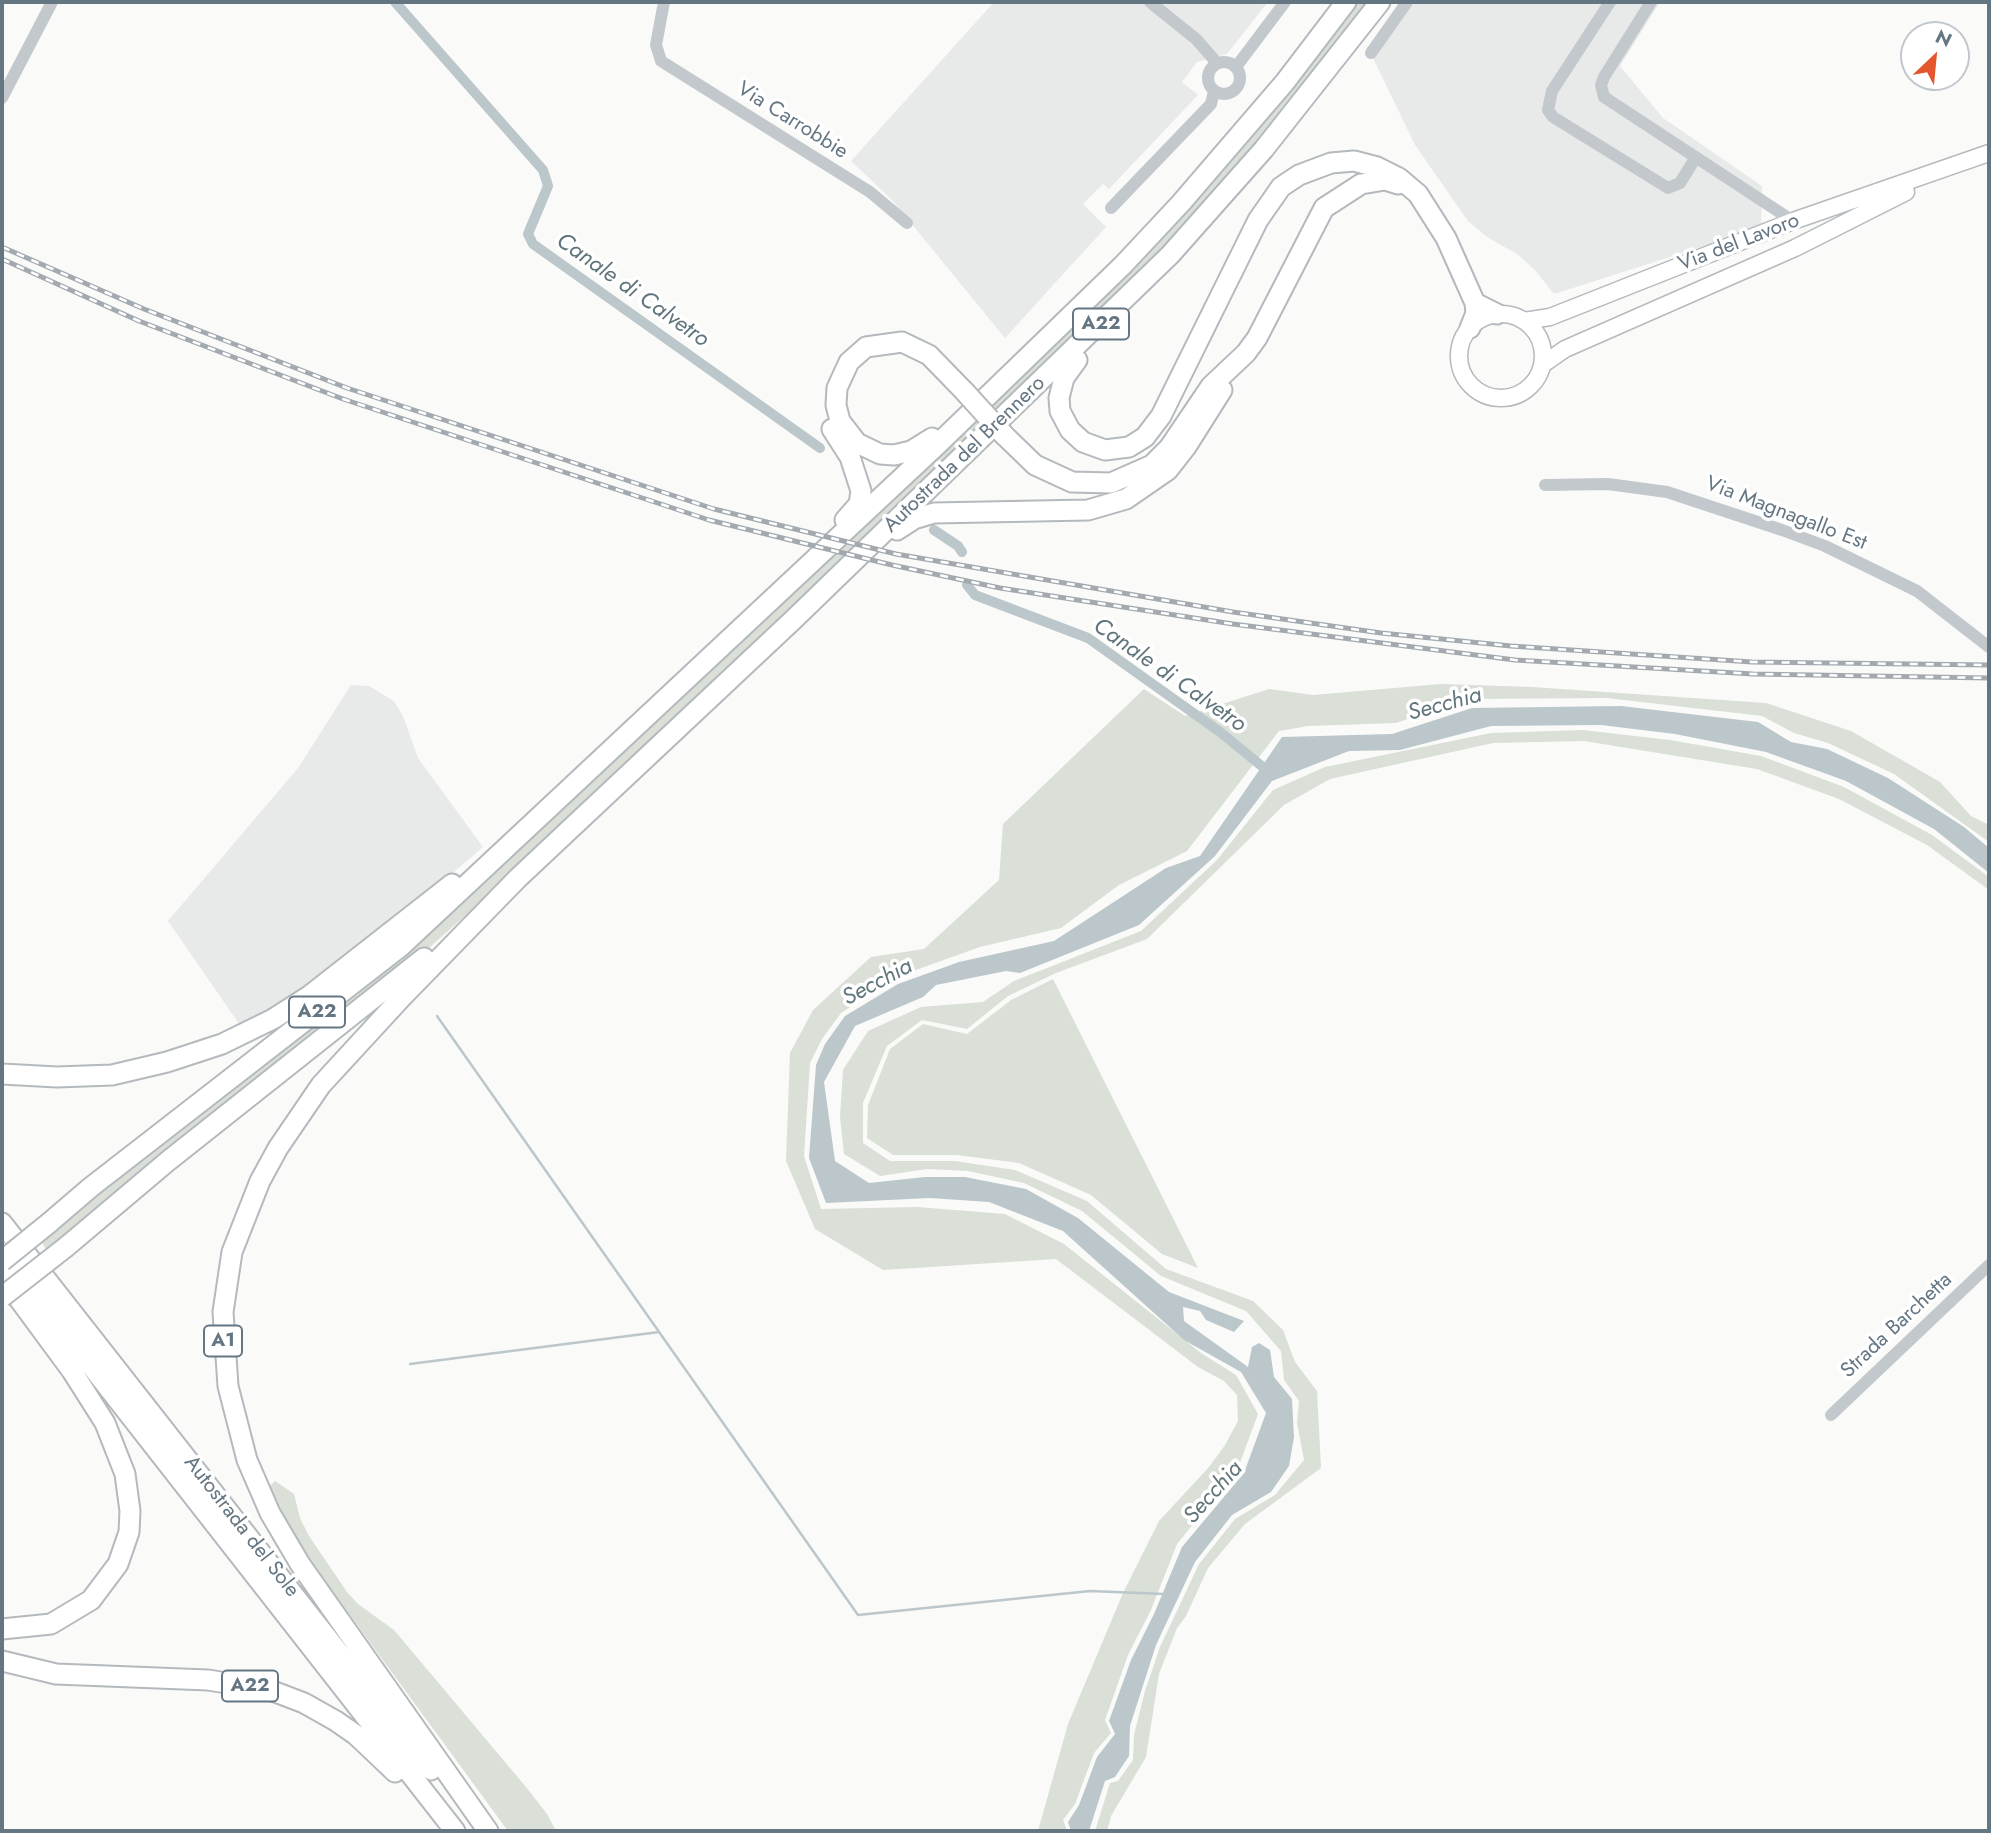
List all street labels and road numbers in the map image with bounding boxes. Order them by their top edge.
street label: Via Carrobbie [732,77,852,165]
street label: Via del Lavoro [1675,208,1803,278]
road number: A22 [1073,308,1129,340]
street label: Autostrada del Brennero [879,371,1051,539]
street label: Via Magnagallo Est [1702,472,1870,556]
road number: A22 [289,996,345,1028]
street label: Strada Barchetta [1836,1268,1958,1384]
road number: A1 [204,1326,242,1357]
street label: Autostrada del Sole [178,1451,304,1603]
road number: A22 [222,1670,278,1702]

